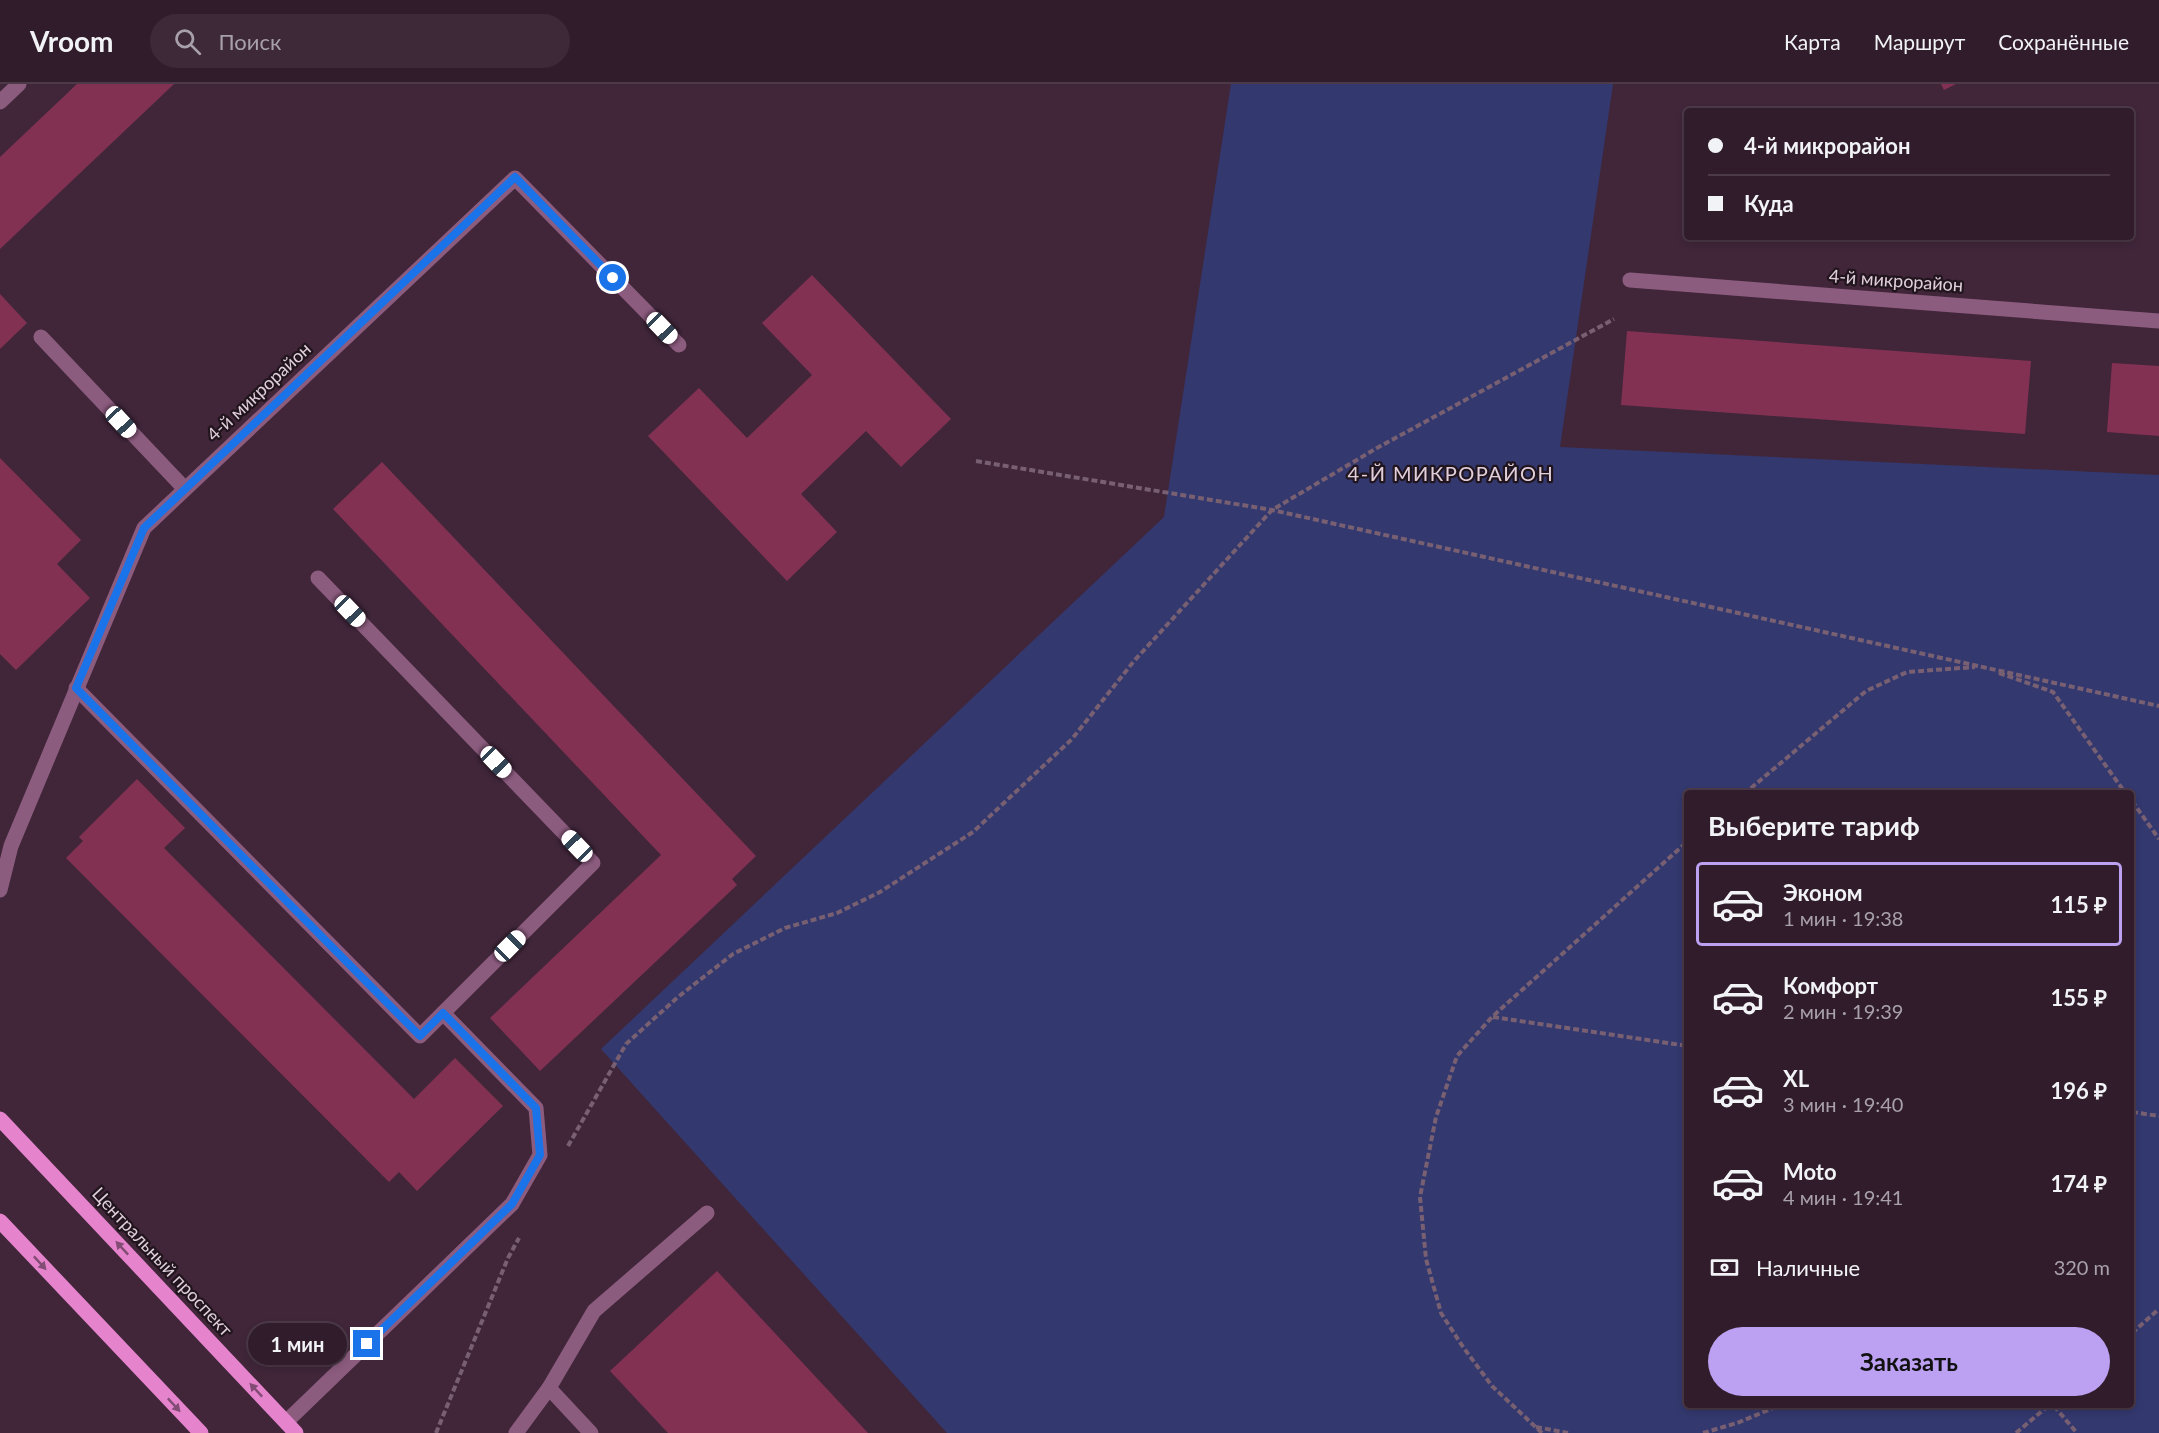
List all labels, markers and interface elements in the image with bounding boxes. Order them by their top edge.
search box [150,14,570,68]
text: Vroom [30,24,114,58]
icon: search [171,25,204,58]
text: Поиск [219,28,281,55]
text: Карта [1784,29,1841,54]
text: Маршрут [1874,29,1965,54]
text: Сохранённые [1998,29,2129,54]
text: 4-й микрорайон [1744,132,1910,159]
text: Куда [1744,190,1794,217]
route start [599,264,626,291]
street label: 4-й микрорайон [1828,264,1964,296]
car [643,309,681,347]
street label: 4-й микрорайон [202,337,315,445]
car [102,403,140,441]
district label: 4-Й МИКРОРАЙОН [1348,461,1554,485]
car [331,592,369,630]
car [477,743,515,781]
text: Выберите тариф [1708,809,1920,842]
car [558,827,596,865]
icon: car [1711,877,1765,931]
text: Эконом [1783,879,1863,906]
text: 115 ₽ [2051,891,2107,918]
text: 1 мин · 19:38 [1783,906,1903,930]
car [491,927,529,965]
icon: car [1711,970,1765,1024]
text: Комфорт [1783,972,1878,999]
text: 155 ₽ [2051,984,2107,1011]
text: 2 мин · 19:39 [1783,999,1903,1023]
icon: car [1711,1063,1765,1117]
text: XL [1783,1065,1809,1092]
text: 196 ₽ [2051,1077,2107,1104]
text: 3 мин · 19:40 [1783,1092,1903,1116]
icon: car [1711,1156,1765,1210]
text: Moto [1783,1158,1837,1185]
text: 174 ₽ [2051,1170,2107,1197]
street label: Центральный проспект [88,1182,237,1340]
text: 4 мин · 19:41 [1783,1185,1903,1209]
one-way arrow [116,1242,130,1256]
icon: cash [1708,1251,1741,1284]
text: Наличные [1756,1254,1860,1281]
text: 320 m [2054,1255,2110,1279]
one-way arrow [33,1256,47,1271]
callout: 1 мин [247,1323,346,1365]
button: Заказать [1708,1327,2110,1396]
route end [353,1330,380,1357]
text: 1 мин [271,1332,324,1356]
one-way arrow [249,1383,263,1398]
one-way arrow [167,1397,181,1411]

